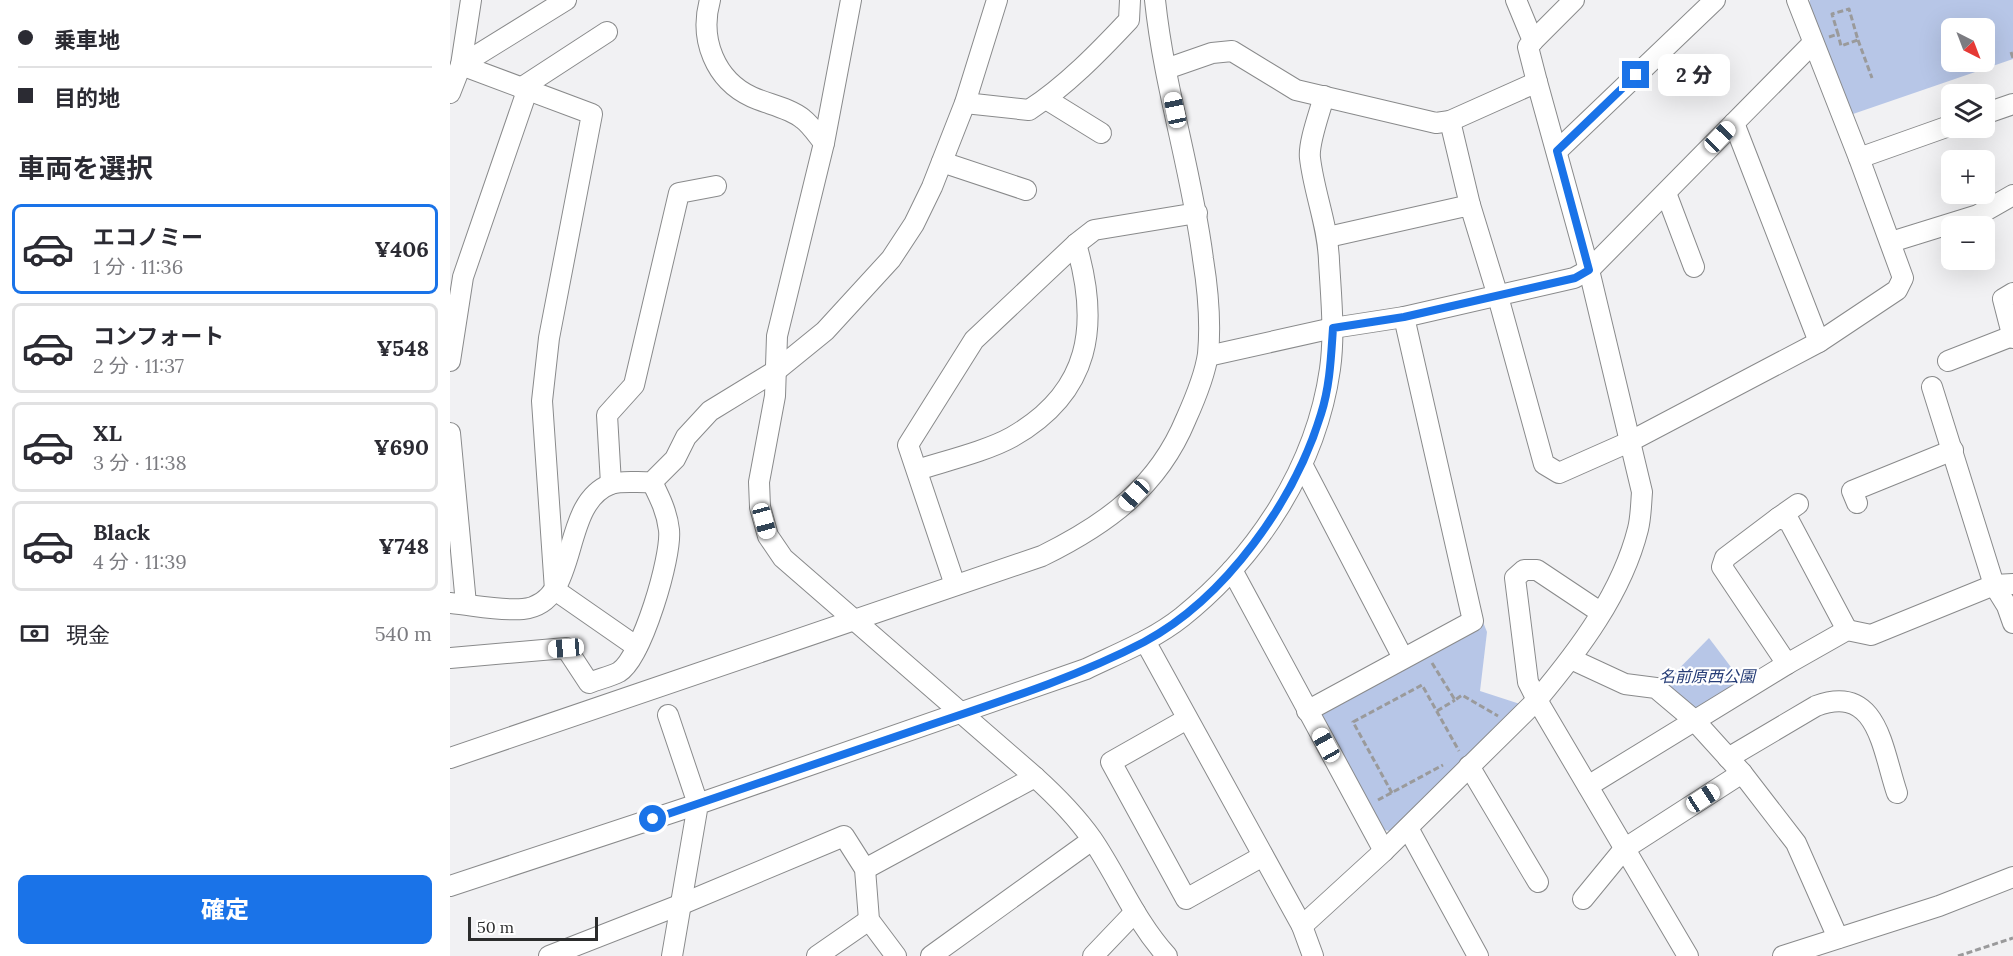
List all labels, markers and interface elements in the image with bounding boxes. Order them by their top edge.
north arrow [1941,18,1995,72]
map controls [1941,18,1995,270]
text: 乗車地 [54,26,120,54]
callout: 2 分 [1657,54,1729,96]
route end [1622,61,1649,88]
text: 2 分 [1676,62,1712,87]
text: 目的地 [54,84,120,112]
button: layers [1941,84,1995,138]
car [1162,91,1188,129]
car [1701,118,1739,156]
button: + [1941,150,1995,204]
text: 車両を選択 [18,151,153,185]
button: − [1941,216,1995,270]
icon: car [21,222,75,276]
text: エコノミー [93,223,203,251]
text: ¥406 [374,235,429,263]
text: 1 分 · 11:36 [93,254,183,279]
icon: car [21,321,75,375]
text: コンフォート [93,322,224,350]
text: ¥548 [376,334,429,362]
text: 2 分 · 11:37 [93,353,184,378]
text: XL [93,419,122,447]
icon: car [21,420,75,474]
text: ¥690 [374,433,429,461]
text: 3 分 · 11:38 [93,450,187,475]
car [1115,476,1153,514]
car [751,501,777,541]
text: Black [93,518,150,546]
icon: car [21,519,75,573]
text: ¥748 [379,532,429,560]
text: 4 分 · 11:39 [93,549,187,574]
icon: cash [18,617,51,650]
text: 現金 [66,621,110,649]
text: 540 m [375,621,432,646]
car [547,637,585,659]
park label: 名前原西公園 [1659,666,1757,686]
car [1309,725,1343,765]
car [1683,781,1723,815]
route start [639,805,666,832]
button: 確定 [18,875,432,944]
scale bar [468,914,598,942]
text: 50 m [477,917,514,937]

